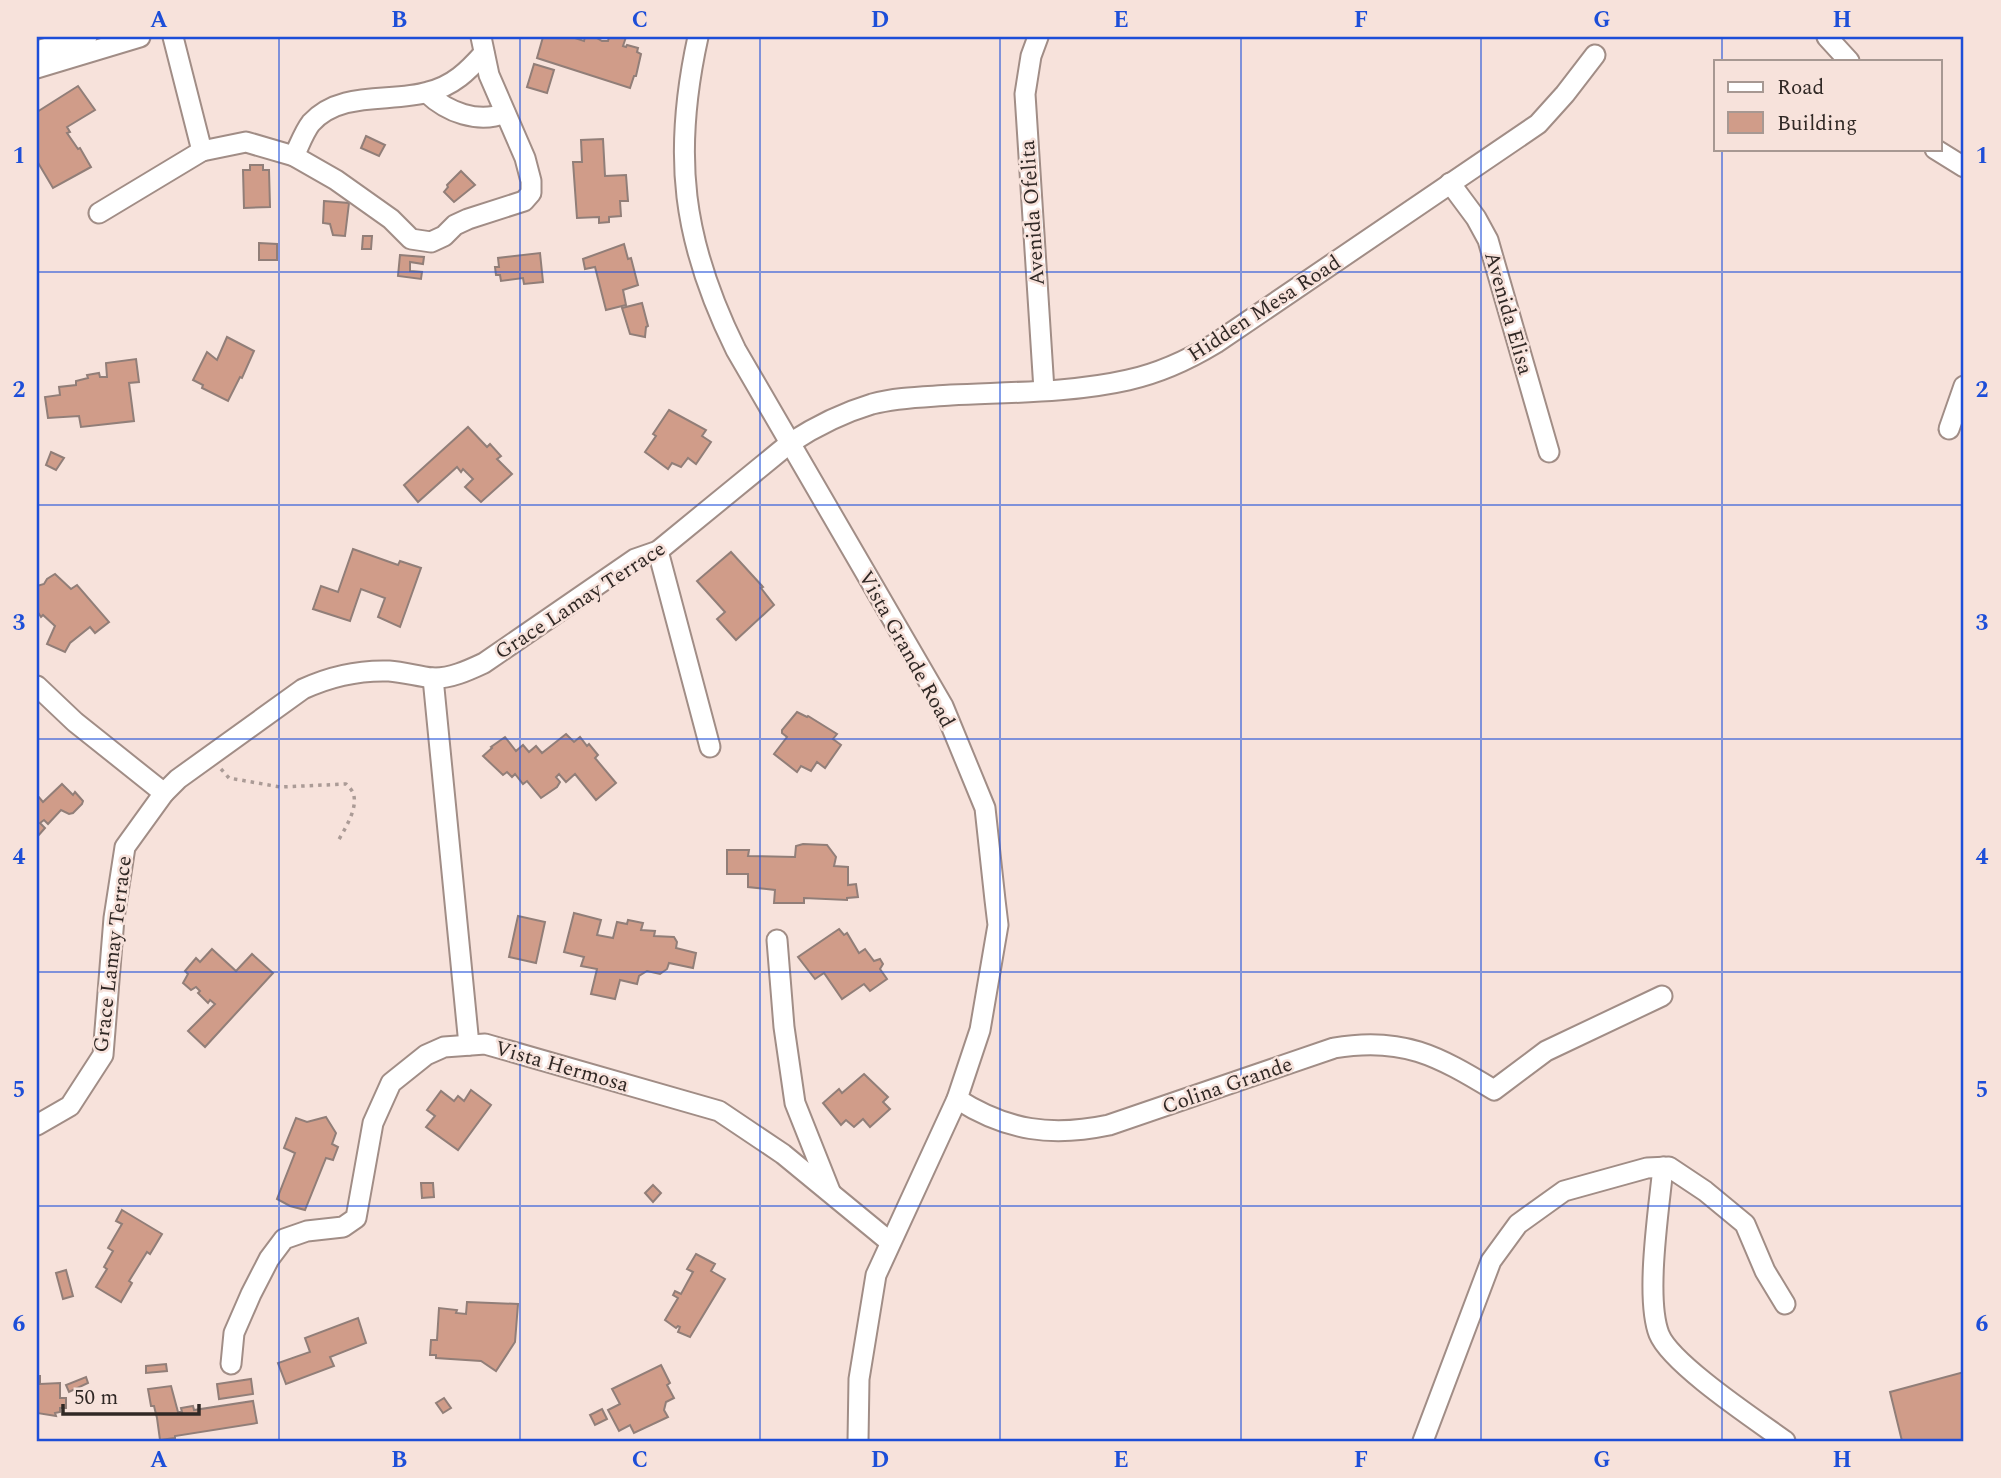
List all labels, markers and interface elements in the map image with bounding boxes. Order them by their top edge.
text: A [150,3,168,38]
text: B [391,3,407,38]
text: C [632,3,648,38]
text: D [871,3,889,38]
text: E [1113,3,1129,38]
text: F [1354,3,1368,38]
text: G [1593,3,1611,38]
text: H [1832,3,1852,38]
legend [1714,60,1941,150]
text: Road [1777,72,1824,104]
text: Building [1777,108,1857,140]
street label: Avenida Ofelita [1012,138,1054,287]
text: 1 [13,139,25,174]
text: 1 [1976,139,1988,174]
street label: Hidden Mesa Road [1182,247,1347,370]
street label: Avenida Elisa [1475,248,1541,379]
text: 2 [13,373,26,408]
text: 2 [1976,373,1989,408]
street label: Grace Lamay Terrace [489,533,672,668]
street label: Vista Grande Road [850,565,963,734]
text: 3 [13,606,26,641]
text: 3 [1976,606,1989,641]
text: 4 [13,840,26,875]
text: 4 [1976,840,1989,875]
street label: Grace Lamay Terrace [85,854,141,1054]
street label: Vista Hermosa [491,1033,633,1102]
street label: Colina Grande [1158,1049,1297,1123]
text: 5 [13,1073,25,1108]
text: 5 [1976,1073,1988,1108]
text: 6 [13,1307,26,1342]
text: 6 [1976,1307,1989,1342]
scale bar [63,1373,200,1417]
text: 50 m [74,1382,118,1414]
text: A [150,1443,168,1478]
text: B [391,1443,407,1478]
text: C [632,1443,648,1478]
text: D [871,1443,889,1478]
text: E [1113,1443,1129,1478]
text: F [1354,1443,1368,1478]
text: G [1593,1443,1611,1478]
text: H [1832,1443,1852,1478]

